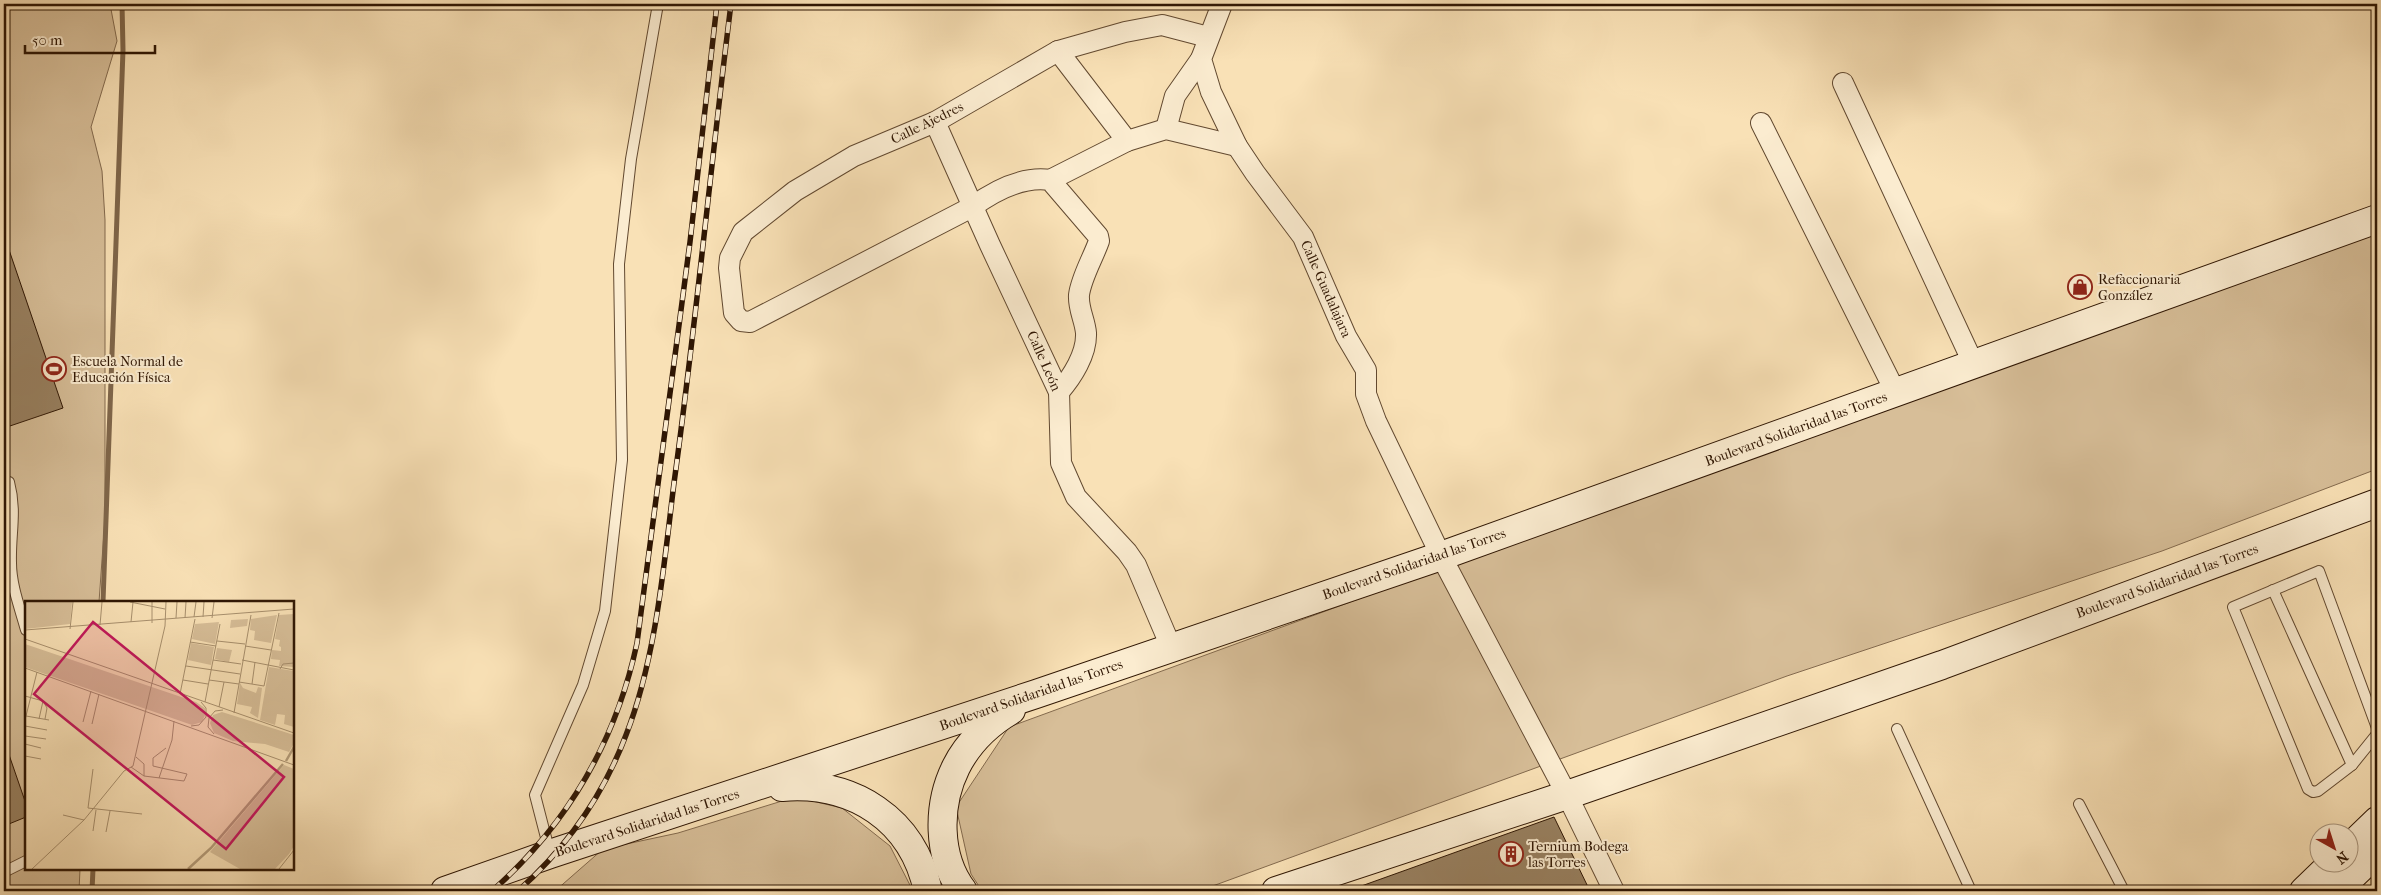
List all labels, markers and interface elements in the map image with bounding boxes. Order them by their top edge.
scale bar [25,22,155,54]
text: 50 m [32,31,63,49]
street label: Calle Ajedres [888,98,966,148]
street label: Calle Guadalajara [1297,238,1355,341]
place label: Refaccionaria González [2098,271,2181,304]
shop icon: Refaccionaria González [2067,274,2093,300]
street label: Calle León [1023,328,1065,394]
place label: Escuela Normal de Educación Física [72,353,183,386]
sports icon: Escuela Normal de Educación Física [41,356,67,382]
street label: Boulevard Solidaridad las Torres [1702,388,1890,470]
street label: Boulevard Solidaridad las Torres [1320,525,1508,603]
street label: Boulevard Solidaridad las Torres [2073,540,2261,622]
inset map [25,601,294,870]
street label: Boulevard Solidaridad las Torres [937,656,1125,734]
street label: Boulevard Solidaridad las Torres [553,785,741,861]
north arrow [2308,822,2358,872]
place label: Ternium Bodega las Torres [1527,838,1629,871]
building icon: Ternium Bodega las Torres [1498,841,1524,867]
text: N [2332,848,2351,868]

